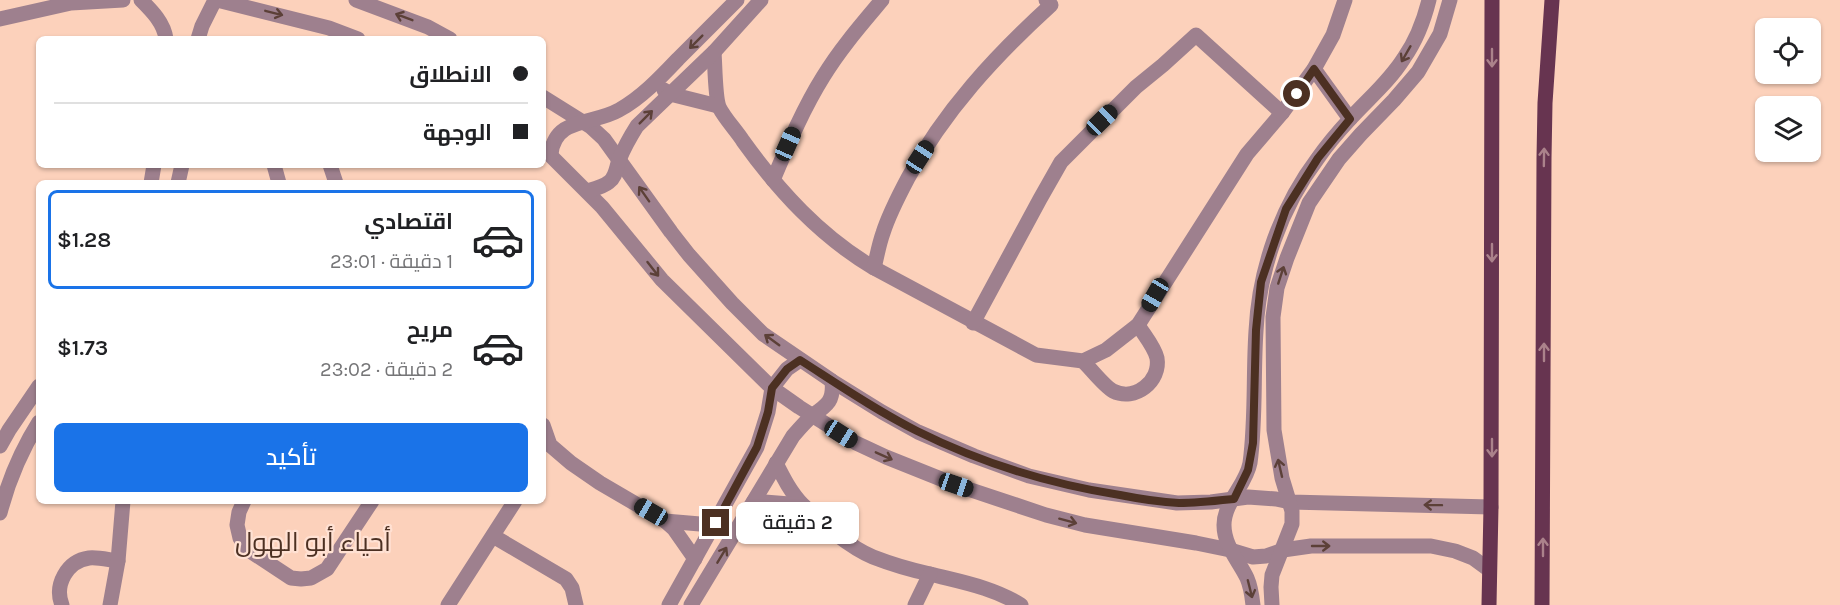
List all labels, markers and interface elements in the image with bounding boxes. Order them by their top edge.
one-way arrow [264,8,283,20]
one-way arrow [395,11,414,22]
map controls [1755,18,1821,162]
button: locate [1755,18,1821,84]
one-way arrow [688,34,703,49]
one-way arrow [1400,44,1411,62]
one-way arrow [1486,48,1498,68]
text: الانطلاق [409,62,492,88]
route start [1283,80,1310,107]
button: layers [1755,96,1821,162]
car [1083,101,1121,139]
one-way arrow [639,110,653,125]
text: الوجهة [423,120,492,146]
car [772,124,804,164]
car [903,137,937,177]
one-way arrow [1538,147,1550,167]
one-way arrow [638,187,650,203]
text: اقتصادي [364,209,453,235]
icon: car [471,213,525,267]
text: $1.28 [57,227,111,253]
one-way arrow [1486,243,1498,263]
text: 1 دقيقة · 23:01 [330,250,453,273]
one-way arrow [647,260,660,276]
one-way arrow [1277,266,1288,285]
car [1138,275,1172,315]
text: مريح [407,317,453,343]
icon: car [471,321,525,375]
one-way arrow [765,334,781,346]
text: $1.73 [57,335,108,361]
one-way arrow [1538,342,1549,362]
text: 2 دقيقة · 23:02 [320,358,453,381]
car [821,417,861,451]
button: تأكيد [54,423,528,492]
one-way arrow [1486,438,1498,458]
one-way arrow [875,451,893,462]
one-way arrow [1274,459,1285,478]
car [936,471,976,499]
car [631,495,671,529]
one-way arrow [1423,499,1443,511]
callout: 2 دقيقة [737,502,860,544]
route end [702,509,729,536]
text: 2 دقيقة [762,511,833,534]
one-way arrow [1058,515,1077,527]
district label: أحياء أبو الهول [235,525,391,558]
one-way arrow [1537,537,1549,557]
one-way arrow [1310,540,1330,552]
one-way arrow [716,547,728,564]
one-way arrow [1244,579,1256,598]

